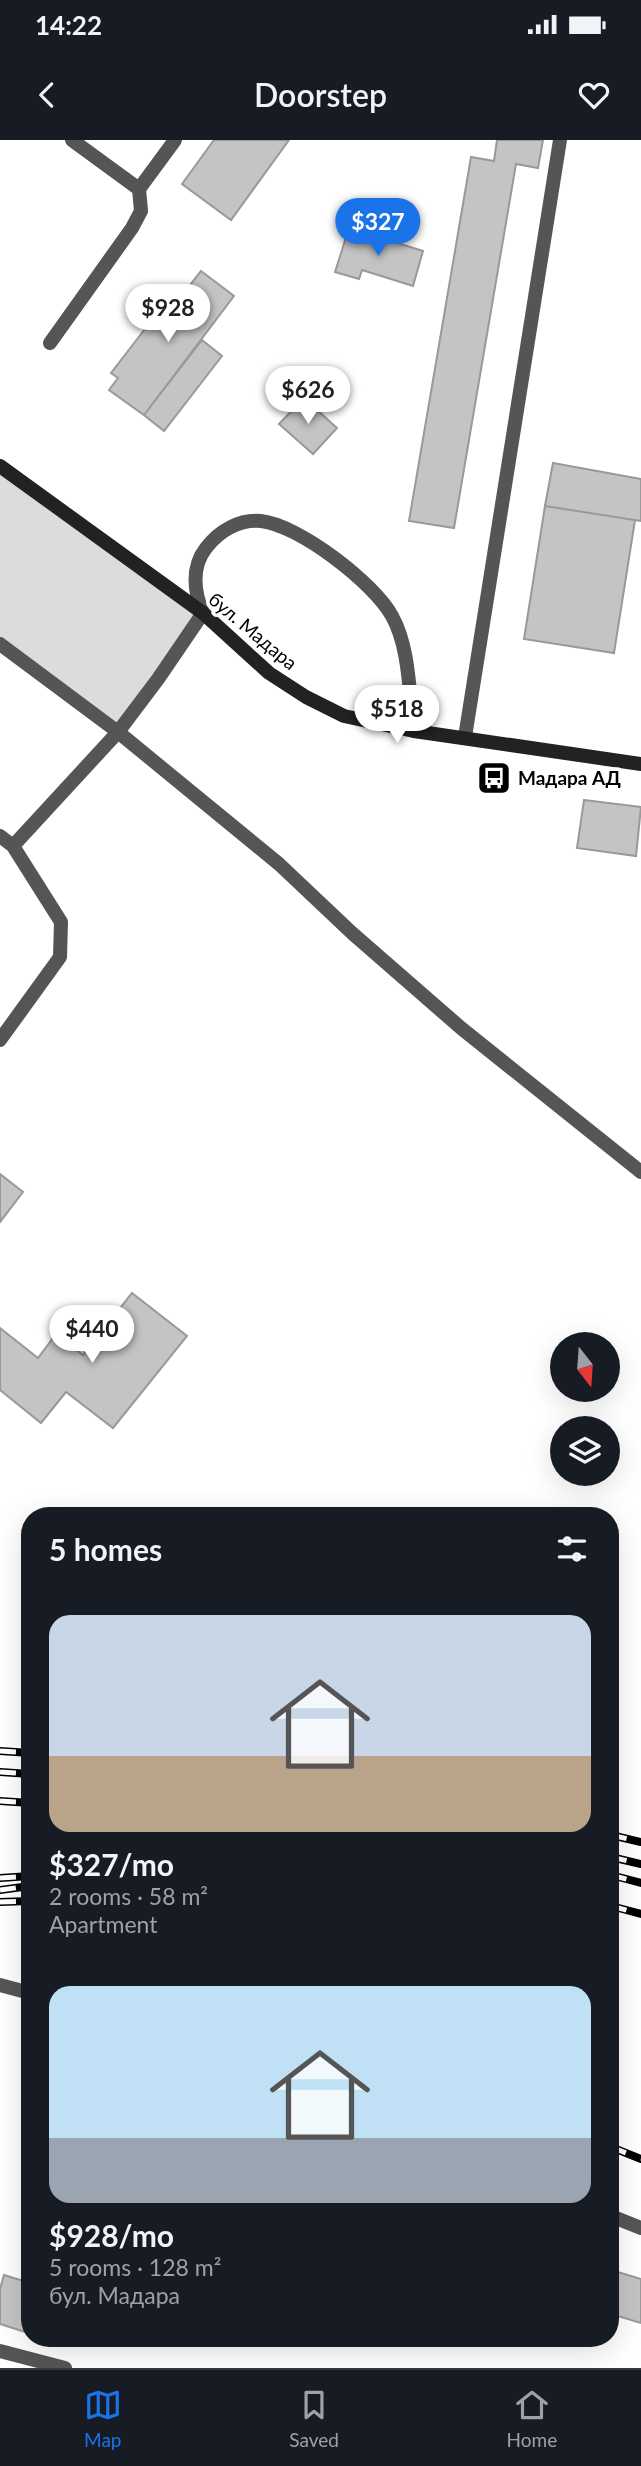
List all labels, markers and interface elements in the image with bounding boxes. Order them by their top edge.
text: 14:22 [35,9,102,41]
text: Doorstep [254,75,387,114]
icon: back [28,76,66,114]
icon: heart [575,76,613,114]
pin: $327 [337,198,419,258]
text: $327 [351,207,405,235]
pin: $928 [127,284,209,344]
text: $928 [141,293,195,321]
pin: $626 [267,366,349,426]
text: $626 [281,375,335,403]
street label: бул. Мадара [204,587,302,674]
pin: $518 [356,686,438,745]
text: $518 [370,694,424,722]
bus stop icon: Мадара АД [475,759,513,797]
place label: Мадара АД [518,766,621,789]
pin: $440 [51,1306,133,1365]
text: $440 [65,1314,119,1342]
north arrow [550,1332,620,1402]
map controls [550,1332,620,1486]
button: layers [550,1416,620,1486]
icon: filters [553,1530,591,1568]
text: 5 homes [49,1531,162,1567]
icon: home [257,1661,383,1787]
text: $327/mo [49,1846,174,1882]
text: 2 rooms · 58 m² [49,1882,208,1910]
text: Apartment [49,1910,157,1938]
icon: home [257,2032,383,2158]
text: $928/mo [49,2217,174,2253]
text: 5 rooms · 128 m² [49,2253,221,2281]
text: бул. Мадара [49,2281,180,2309]
tab: Map [84,2386,122,2451]
tab: Saved [289,2386,339,2451]
tab: Home [507,2386,557,2451]

